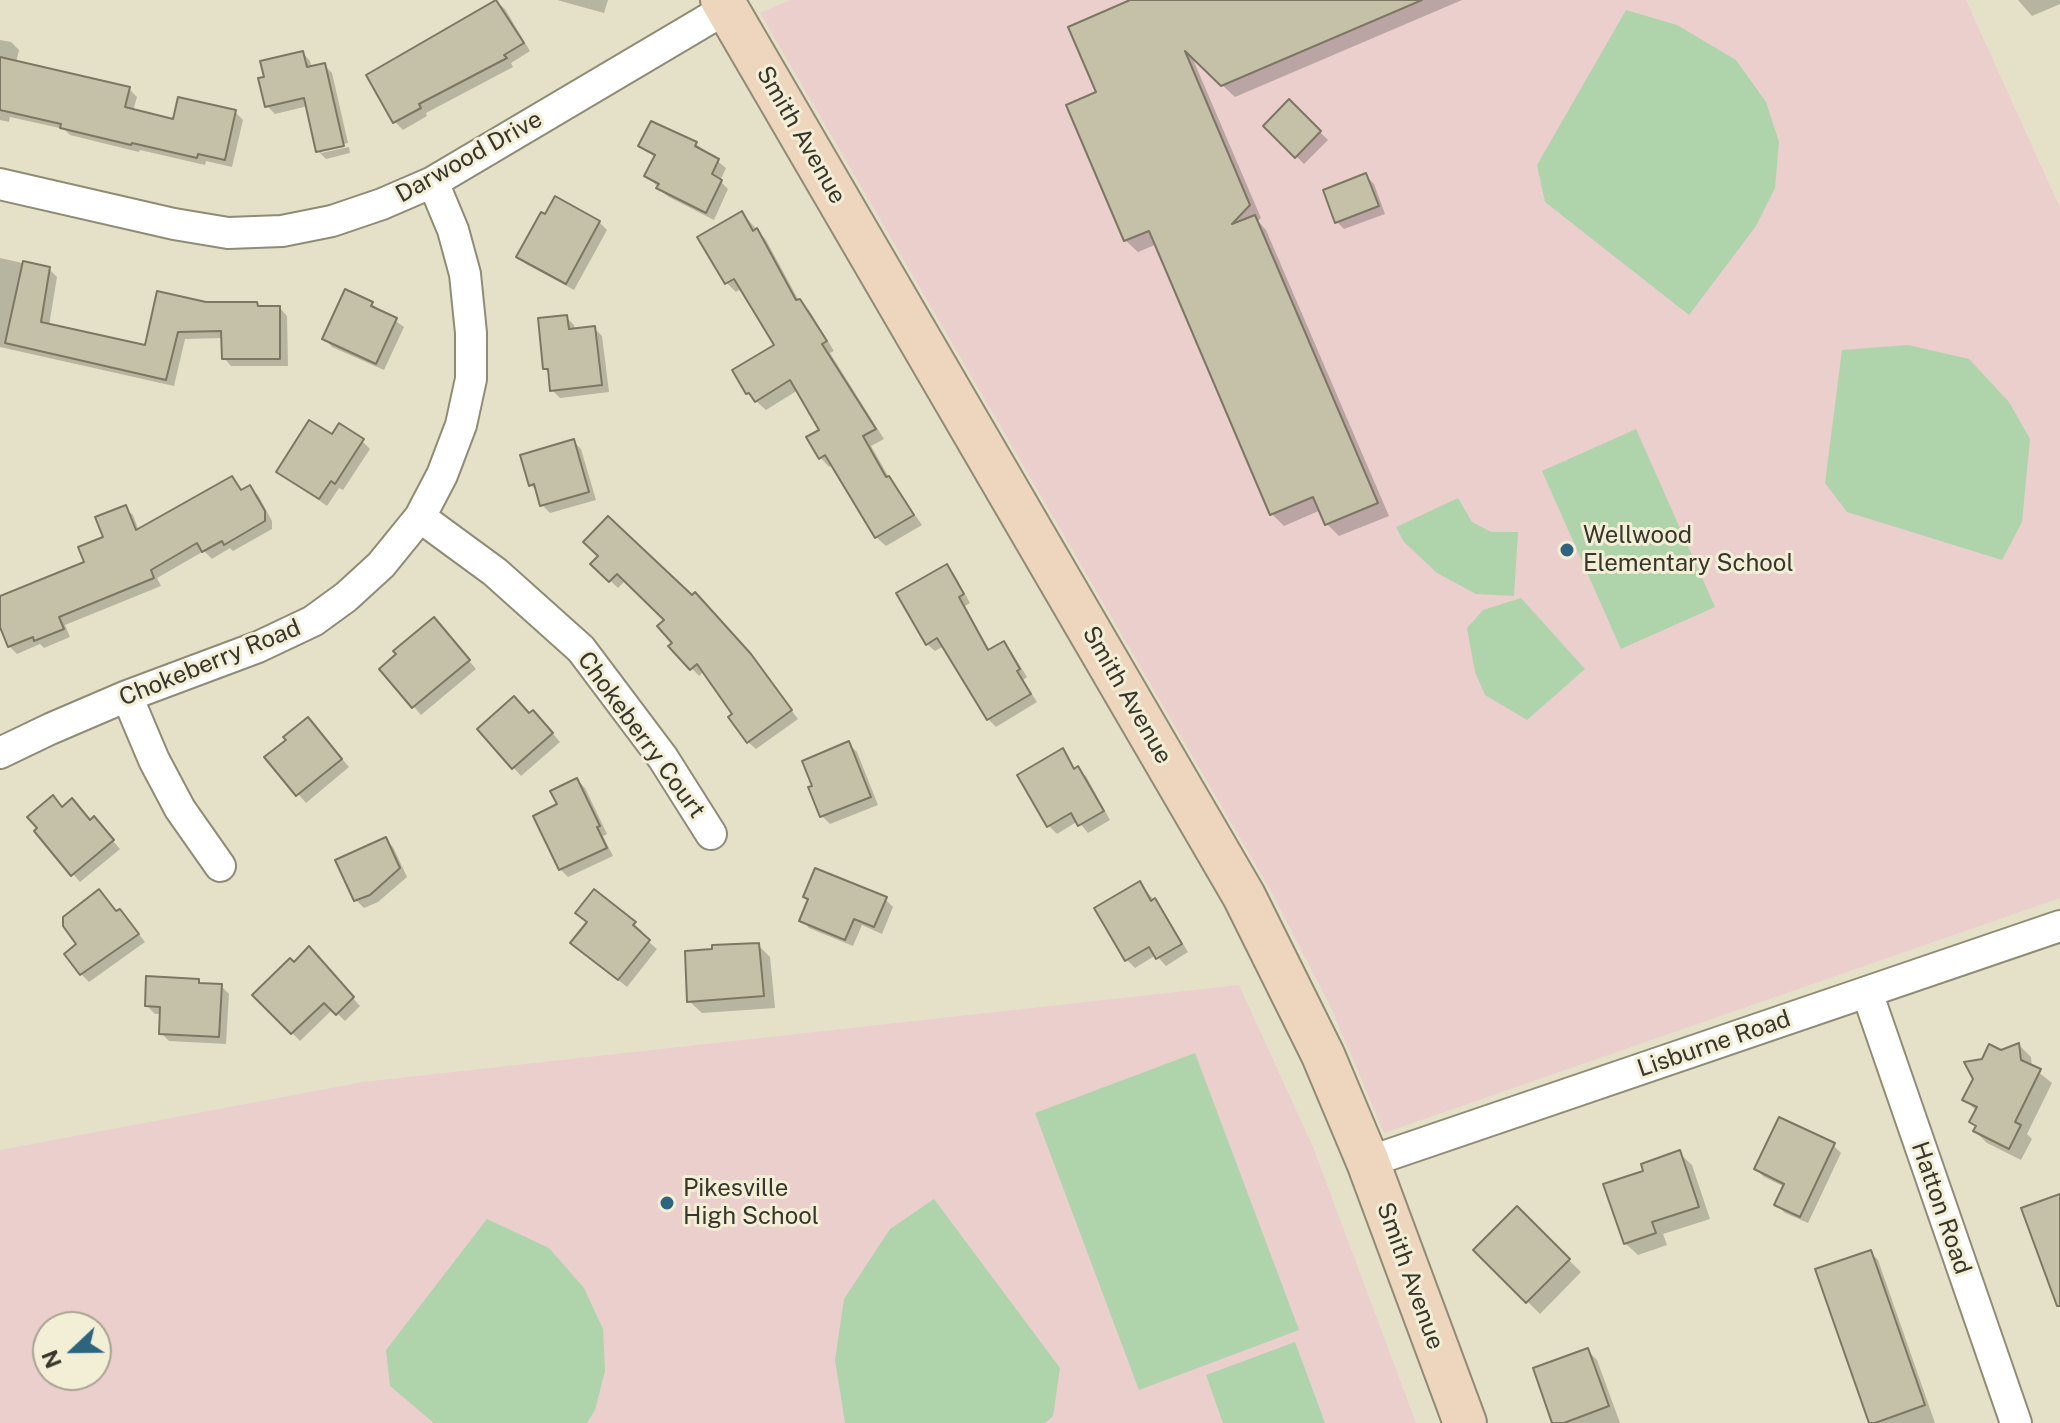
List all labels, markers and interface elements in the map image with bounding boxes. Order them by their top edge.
street label: Smith Avenue [750,61,852,209]
street label: Darwood Drive [391,105,547,209]
place label: Wellwood Elementary School [1583,522,1794,578]
marker: Wellwood Elementary School [1558,541,1576,559]
street label: Chokeberry Road [115,614,305,712]
street label: Smith Avenue [1076,621,1178,769]
street label: Chokeberry Court [571,646,711,824]
street label: Lisburne Road [1634,1004,1794,1084]
street label: Hatton Road [1905,1138,1977,1278]
place label: Pikesville High School [683,1175,819,1231]
marker: Pikesville High School [658,1194,676,1212]
street label: Smith Avenue [1370,1199,1450,1353]
north arrow [32,1311,112,1391]
text: N [36,1346,67,1372]

